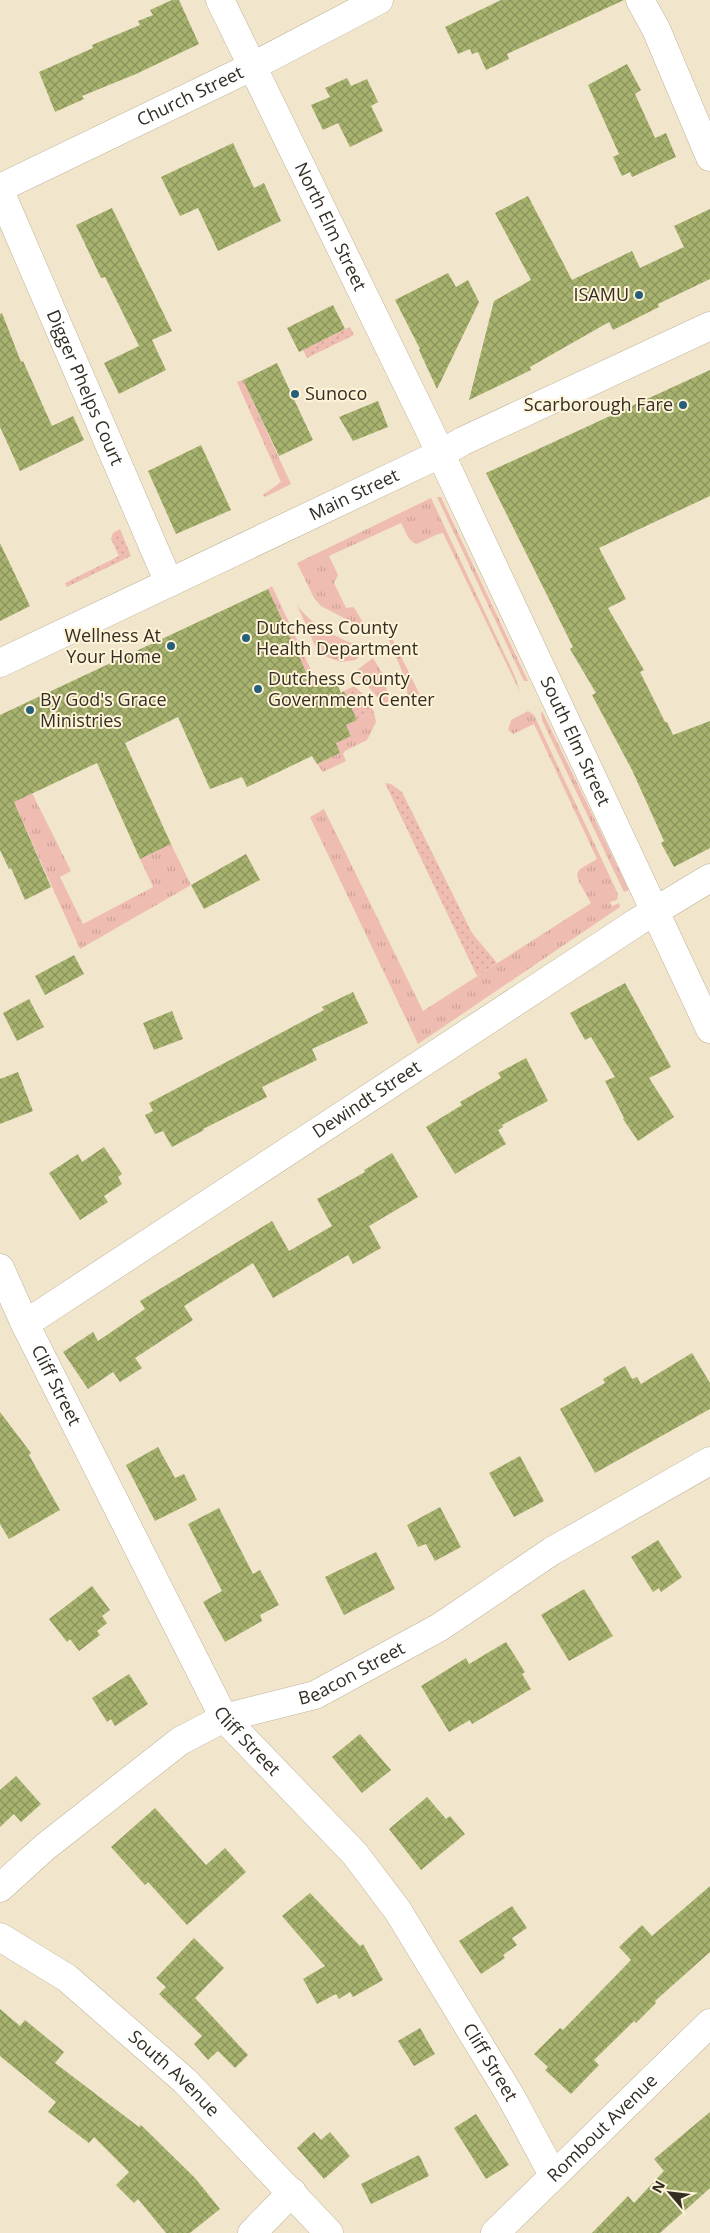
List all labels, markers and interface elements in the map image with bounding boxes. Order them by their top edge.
street label: Church Street [132,60,247,131]
street label: North Elm Street [290,158,373,294]
place label: ISAMU [573,282,629,306]
marker: ISAMU [633,289,645,301]
street label: Digger Phelps Court [42,306,130,469]
place label: Sunoco [305,381,367,405]
marker: Sunoco [289,388,301,400]
place label: Scarborough Fare [524,392,673,416]
marker: Scarborough Fare [677,399,689,411]
street label: Main Street [305,462,403,526]
place label: Dutchess County Health Department [256,615,418,660]
place label: Wellness At Your Home [64,623,161,668]
marker: Dutchess County Health Department [240,632,252,644]
marker: Wellness At Your Home [165,640,177,652]
place label: Dutchess County Government Center [268,666,435,711]
street label: South Elm Street [536,672,617,809]
marker: Dutchess County Government Center [252,683,264,695]
place label: By God's Grace Ministries [40,687,167,732]
marker: By God's Grace Ministries [24,704,36,716]
street label: Dewindt Street [307,1054,425,1143]
street label: Cliff Street [26,1340,87,1429]
street label: Beacon Street [296,1636,409,1710]
street label: Cliff Street [209,1702,286,1780]
street label: Cliff Street [458,2018,524,2105]
street label: South Avenue [124,2024,225,2121]
street label: Rombout Avenue [541,2068,662,2187]
north arrow [645,2168,695,2218]
text: N [647,2177,669,2196]

